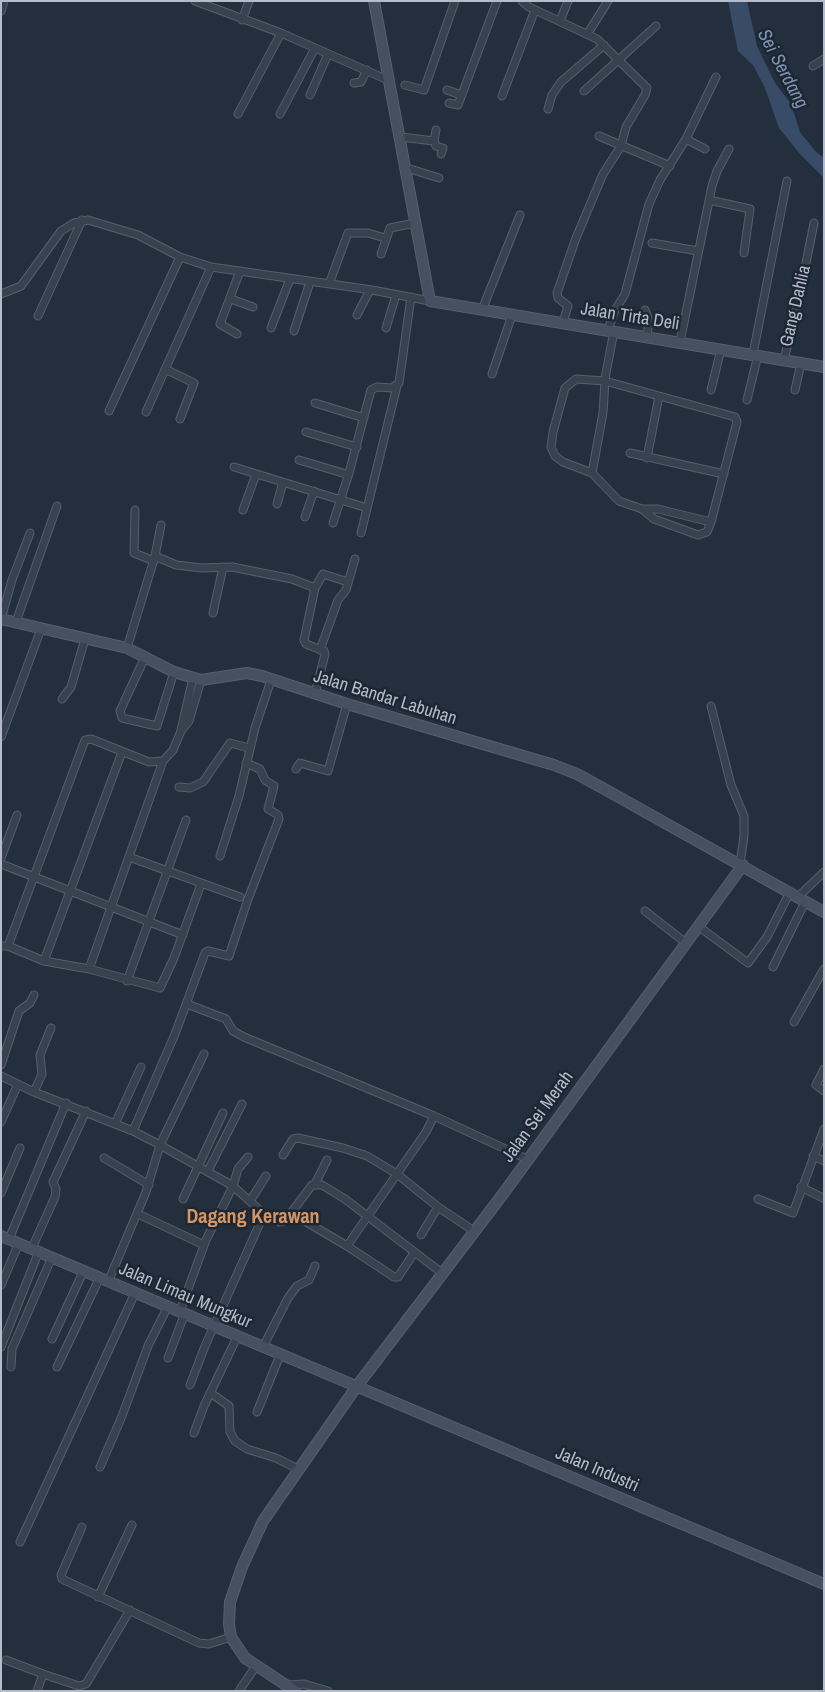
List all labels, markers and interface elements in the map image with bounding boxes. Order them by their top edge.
water label: Sei Serdang [752,25,812,113]
street label: Gang Dahlia [776,263,816,349]
street label: Jalan Tirta Deli [579,299,681,335]
street label: Jalan Bandar Labuhan [311,666,459,730]
street label: Jalan Sei Merah [498,1067,578,1167]
district label: Dagang Kerawan [186,1206,320,1230]
street label: Jalan Limau Mungkur [115,1258,255,1334]
street label: Jalan Industri [552,1443,642,1497]

